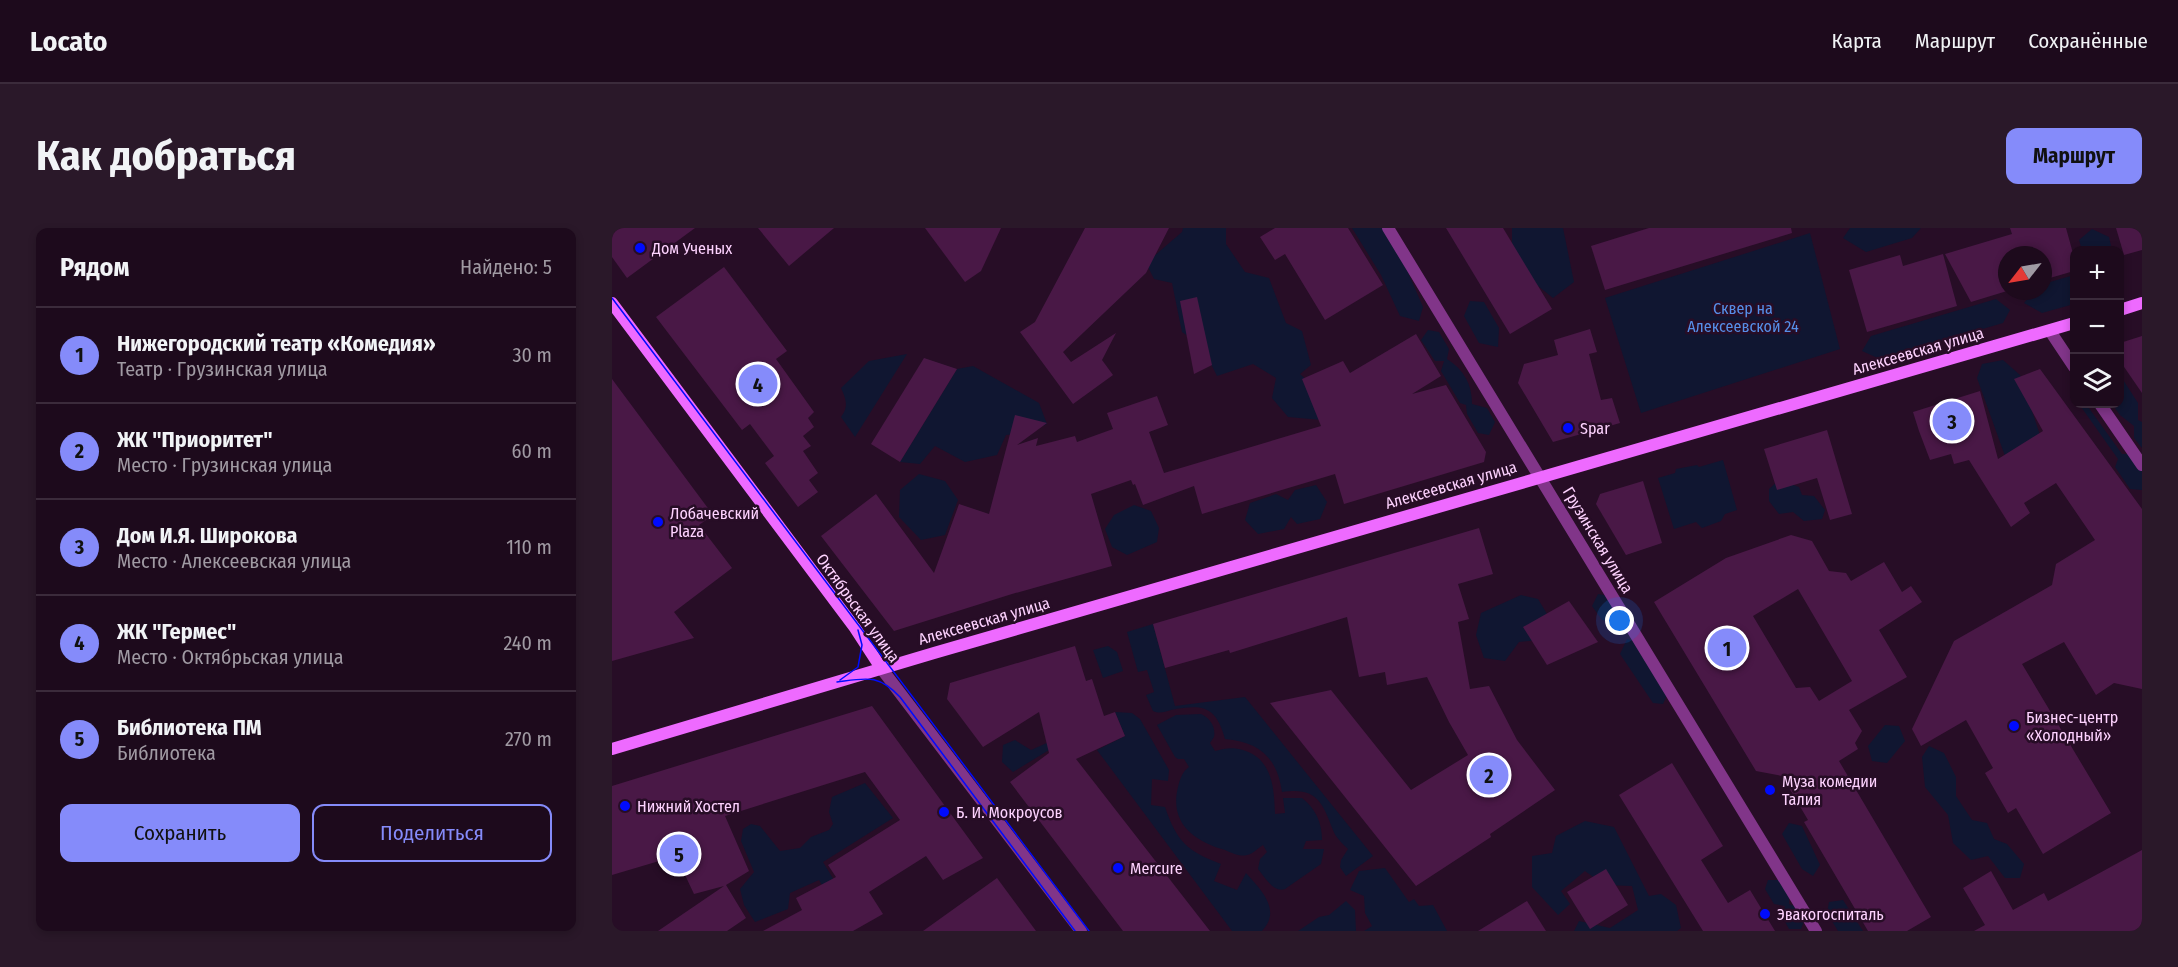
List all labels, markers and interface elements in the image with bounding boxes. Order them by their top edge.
text: Locato [30,25,108,58]
text: Карта [1832,28,1882,54]
text: Маршрут [1915,28,1995,54]
text: Сохранённые [2028,28,2148,54]
button: Маршрут [2006,128,2142,184]
text: Как добраться [36,131,296,181]
place label: Дом Ученых [651,239,732,258]
marker: Дом Ученых [633,241,647,255]
north arrow [1998,246,2052,300]
map controls [2070,246,2124,408]
button: + [2070,246,2124,300]
text: Рядом [60,252,129,283]
text: Найдено: 5 [460,255,552,279]
park label: Сквер на Алексеевской 24 [1687,299,1799,336]
button: − [2070,300,2124,354]
street label: Алексеевская улица [1850,323,1986,379]
text: Нижегородский театр «Комедия» [117,330,436,357]
text: 1 [75,343,84,367]
text: 30 m [512,343,552,367]
button: layers [2070,354,2124,408]
text: Театр · Грузинская улица [117,357,328,381]
pin: 4 [738,362,778,406]
pin: 3 [1932,398,1972,444]
place label: Spar [1580,419,1610,438]
marker: Spar [1561,421,1575,435]
text: ЖК "Приоритет" [117,426,273,453]
text: 2 [75,439,84,463]
text: 60 m [512,439,552,463]
text: Место · Грузинская улица [117,453,332,477]
street label: Алексеевская улица [1383,457,1519,513]
street label: Грузинская улица [1559,483,1637,597]
place label: Лобачевский Plaza [670,504,759,541]
marker: Лобачевский Plaza [651,515,665,529]
text: Дом И.Я. Широкова [117,522,298,549]
text: 3 [75,535,84,559]
text: 110 m [506,535,552,559]
text: Место · Алексеевская улица [117,549,351,573]
street label: Октябрьская улица [812,550,904,666]
street label: Алексеевская улица [916,593,1052,649]
your location [1605,606,1634,635]
text: ЖК "Гермес" [117,618,236,645]
pin: 1 [1708,626,1746,670]
text: 4 [74,631,85,655]
text: 240 m [503,631,552,655]
text: Место · Октябрьская улица [117,645,343,669]
place label: Бизнес-центр «Холодный» [2026,708,2118,745]
text: Библиотека ПМ [117,714,262,741]
marker: Бизнес-центр «Холодный» [2007,719,2021,733]
text: 5 [75,727,84,751]
text: 270 m [505,727,552,751]
text: Библиотека [117,741,216,765]
pin: 2 [1470,752,1508,798]
place label: Муза комедии Талия [1782,772,1877,809]
marker: Муза комедии Талия [1763,783,1777,797]
place label: Нижний Хостел [637,797,740,816]
marker: Нижний Хостел [618,799,632,813]
place label: Б. И. Мокроусов [956,803,1063,822]
button: Сохранить [60,804,300,862]
button: Поделиться [312,804,552,862]
marker: Б. И. Мокроусов [937,805,951,819]
pin: 5 [660,832,698,876]
place label: Mercure [1130,859,1183,878]
marker: Mercure [1111,861,1125,875]
place label: Эвакогоспиталь [1777,905,1884,924]
marker: Эвакогоспиталь [1758,907,1772,921]

